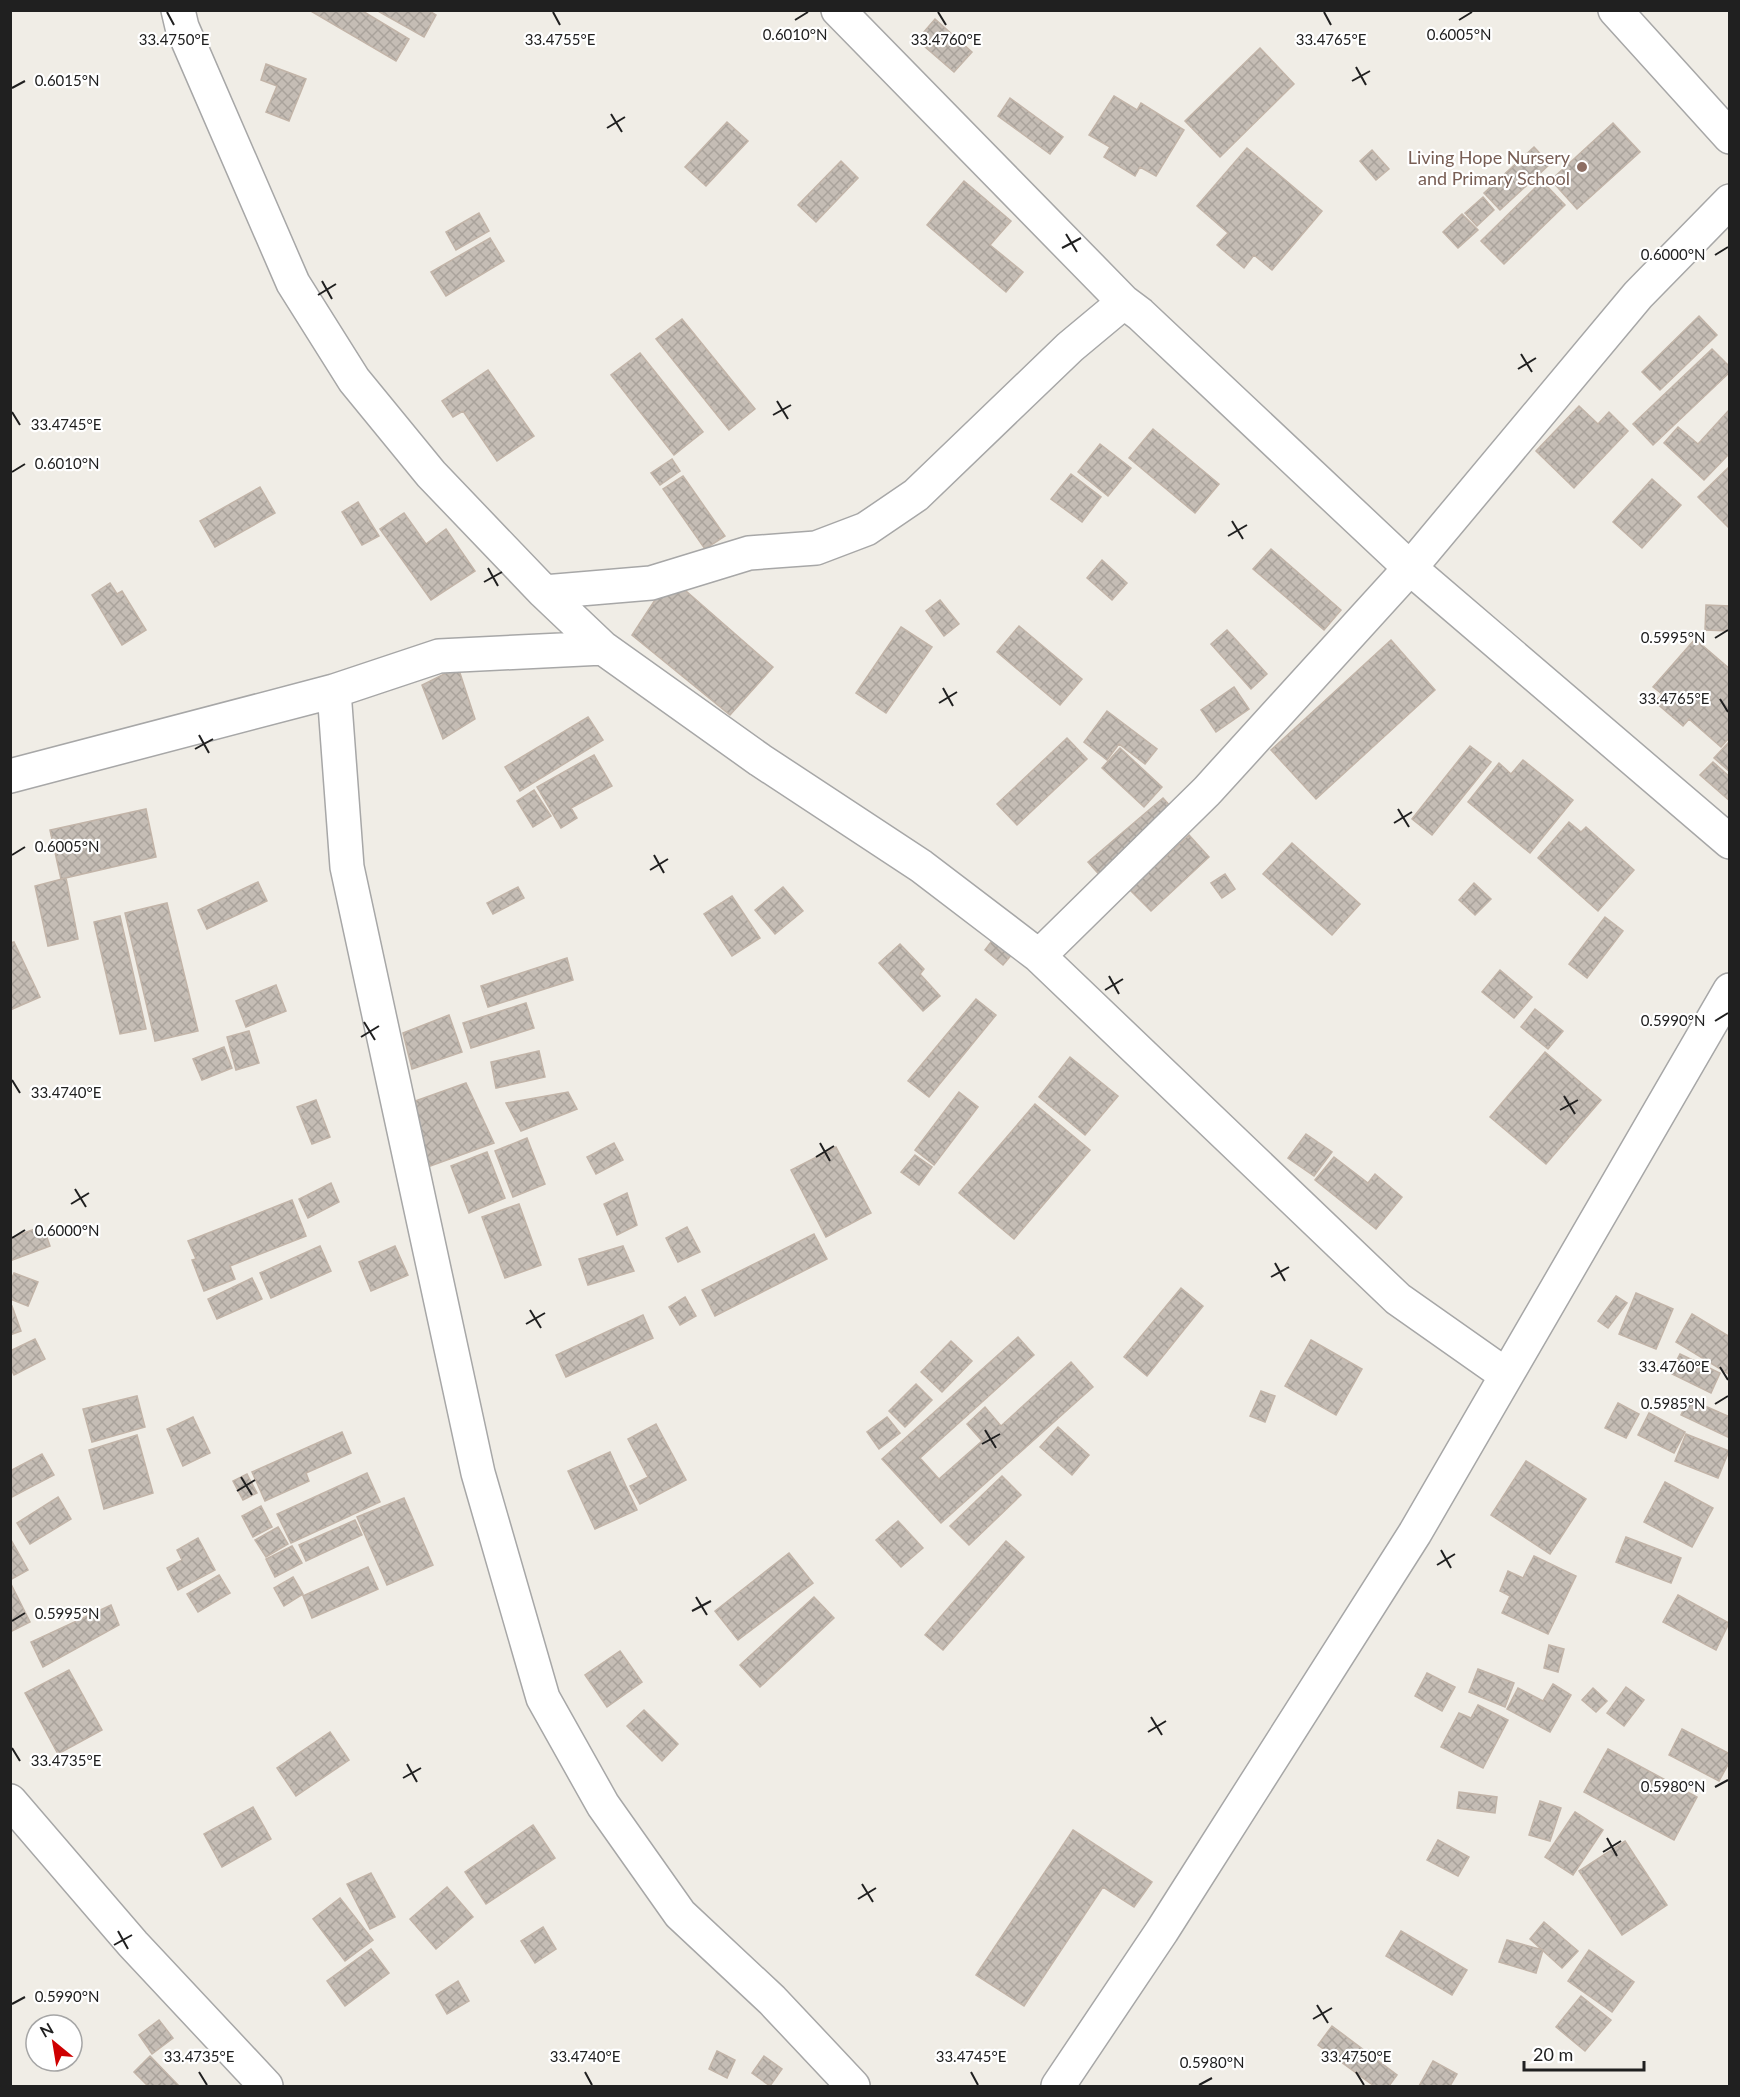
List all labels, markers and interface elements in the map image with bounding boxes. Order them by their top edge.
text: 0.6010°N [763,25,827,43]
text: 0.6005°N [1427,25,1491,43]
text: 33.4750°E [139,30,209,48]
text: 33.4755°E [525,30,595,48]
text: 33.4760°E [911,30,981,48]
text: 33.4765°E [1296,30,1366,48]
text: 0.6015°N [35,71,99,89]
place label: Living Hope Nursery and Primary School [1408,146,1571,189]
marker: Living Hope Nursery and Primary School [1575,160,1589,174]
text: 0.6000°N [1641,245,1705,263]
text: 33.4745°E [31,415,101,433]
text: 0.6010°N [35,454,99,472]
text: 0.5995°N [1641,628,1705,646]
text: 33.4765°E [1639,689,1709,707]
text: 0.6005°N [35,837,99,855]
text: 0.5990°N [1641,1011,1705,1029]
text: 33.4740°E [31,1083,101,1101]
text: 0.6000°N [35,1221,99,1239]
text: 33.4760°E [1639,1357,1709,1375]
text: 0.5985°N [1641,1394,1705,1412]
text: 0.5995°N [35,1604,99,1622]
text: 33.4735°E [31,1751,101,1769]
text: 0.5980°N [1641,1777,1705,1795]
text: 0.5990°N [35,1987,99,2005]
north arrow [24,2013,84,2073]
text: N [36,2018,56,2041]
scale bar [1524,2034,1644,2072]
text: 20 m [1533,2043,1573,2065]
text: 33.4735°E [164,2047,234,2065]
text: 33.4740°E [550,2047,620,2065]
text: 33.4745°E [936,2047,1006,2065]
text: 33.4750°E [1321,2047,1391,2065]
text: 0.5980°N [1180,2053,1244,2071]

